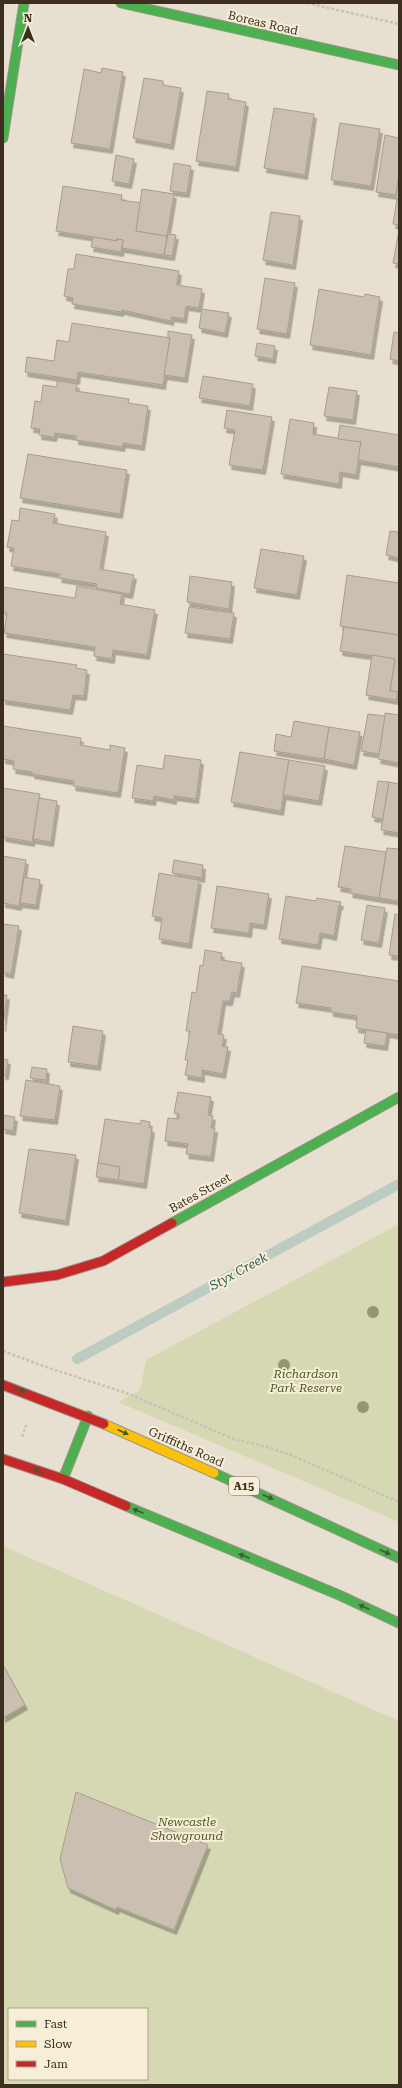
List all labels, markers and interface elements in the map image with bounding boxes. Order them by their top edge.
north arrow [8,8,48,48]
street label: Boreas Road [227,8,300,38]
text: N [24,12,33,25]
street label: Bates Street [167,1170,234,1216]
water label: Styx Creek [206,1249,271,1294]
park label: Richardson Park Reserve [269,1367,342,1395]
one-way arrow [14,1387,26,1393]
street label: Griffiths Road [146,1424,226,1470]
one-way arrow [118,1429,129,1435]
one-way arrow [32,1467,44,1473]
road number: A15 [229,1477,259,1495]
one-way arrow [262,1494,273,1500]
one-way arrow [133,1508,144,1514]
one-way arrow [380,1549,391,1555]
one-way arrow [238,1552,250,1558]
one-way arrow [358,1604,369,1610]
park label: Newcastle Showground [150,1815,223,1843]
legend [8,2008,148,2080]
text: Fast [44,2017,68,2031]
text: Slow [44,2037,72,2051]
text: Jam [44,2057,68,2071]

